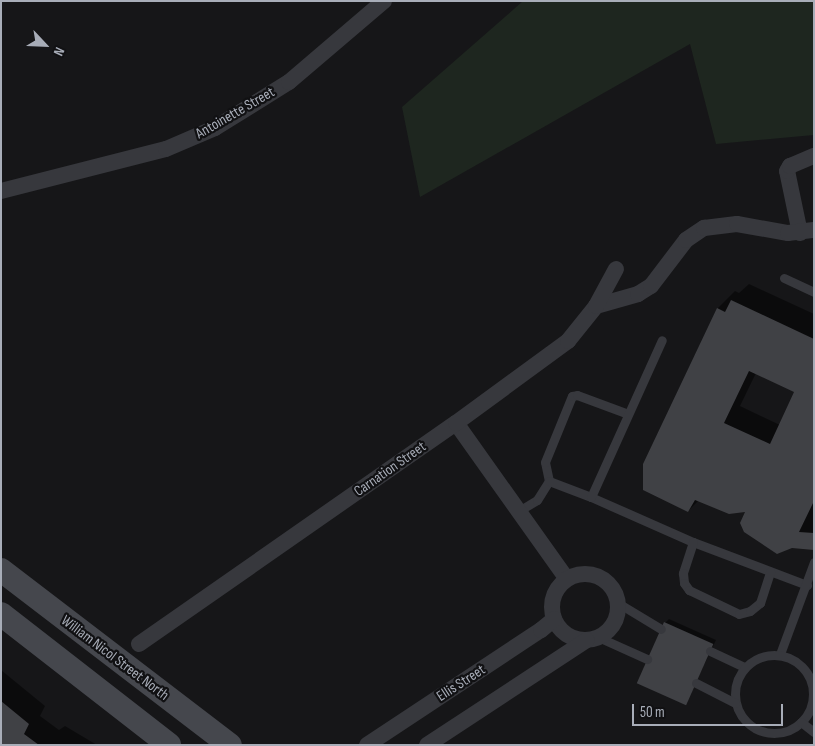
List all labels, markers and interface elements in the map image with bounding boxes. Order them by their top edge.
north arrow [20,20,70,70]
text: N [50,45,68,59]
street label: Antoinette Street [192,83,278,143]
street label: Carnation Street [351,438,429,500]
street label: William Nicol Street North [58,612,172,704]
street label: Ellis Street [433,661,489,705]
scale bar [635,694,786,726]
text: 50 m [640,703,665,722]

